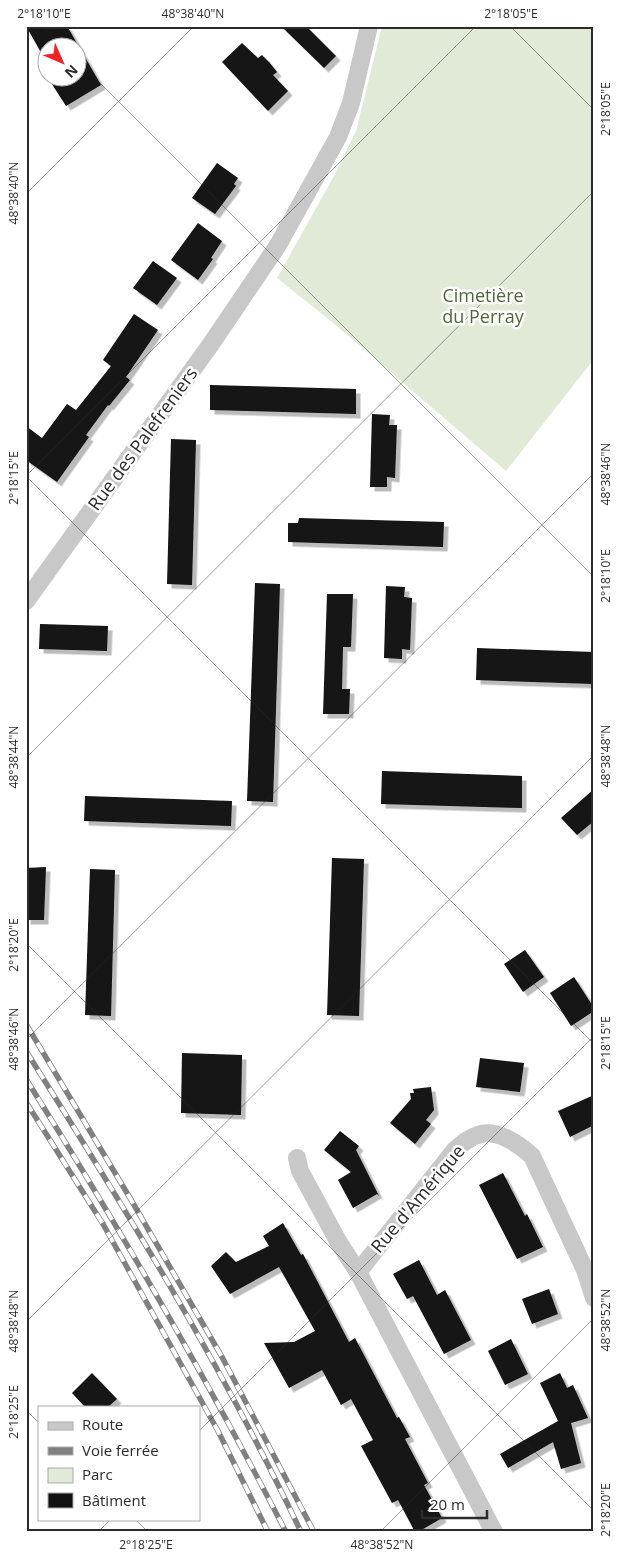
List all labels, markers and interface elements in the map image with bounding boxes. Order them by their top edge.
text: 2°18'10"E [17,5,71,22]
text: 48°38'40"N [162,5,224,22]
text: 2°18'05"E [484,5,538,22]
north arrow [38,38,88,88]
text: N [61,61,82,82]
text: 2°18'05"E [597,82,614,136]
text: 48°38'40"N [5,162,22,224]
park label: Cimetière du Perray [442,283,525,328]
street label: Rue des Palefreniers [82,362,202,515]
text: 48°38'46"N [597,443,614,505]
text: 2°18'15"E [5,451,22,505]
text: 2°18'10"E [597,549,614,603]
text: 48°38'48"N [597,725,614,787]
text: 48°38'44"N [5,726,22,788]
text: 2°18'20"E [5,918,22,972]
text: 48°38'46"N [5,1008,22,1070]
text: 2°18'15"E [597,1016,614,1070]
street label: Rue d'Amérique [365,1139,470,1257]
text: 48°38'52"N [597,1289,614,1351]
text: 48°38'48"N [5,1290,22,1352]
text: 2°18'25"E [5,1385,22,1439]
legend [38,1406,200,1520]
text: Route [82,1414,123,1434]
text: Voie ferrée [82,1440,159,1460]
text: Parc [82,1464,113,1484]
text: 2°18'20"E [597,1483,614,1537]
scale bar [422,1488,488,1520]
text: Bâtiment [82,1490,146,1510]
text: 20 m [430,1494,465,1514]
text: 2°18'25"E [119,1536,173,1553]
text: 48°38'52"N [351,1536,413,1553]

